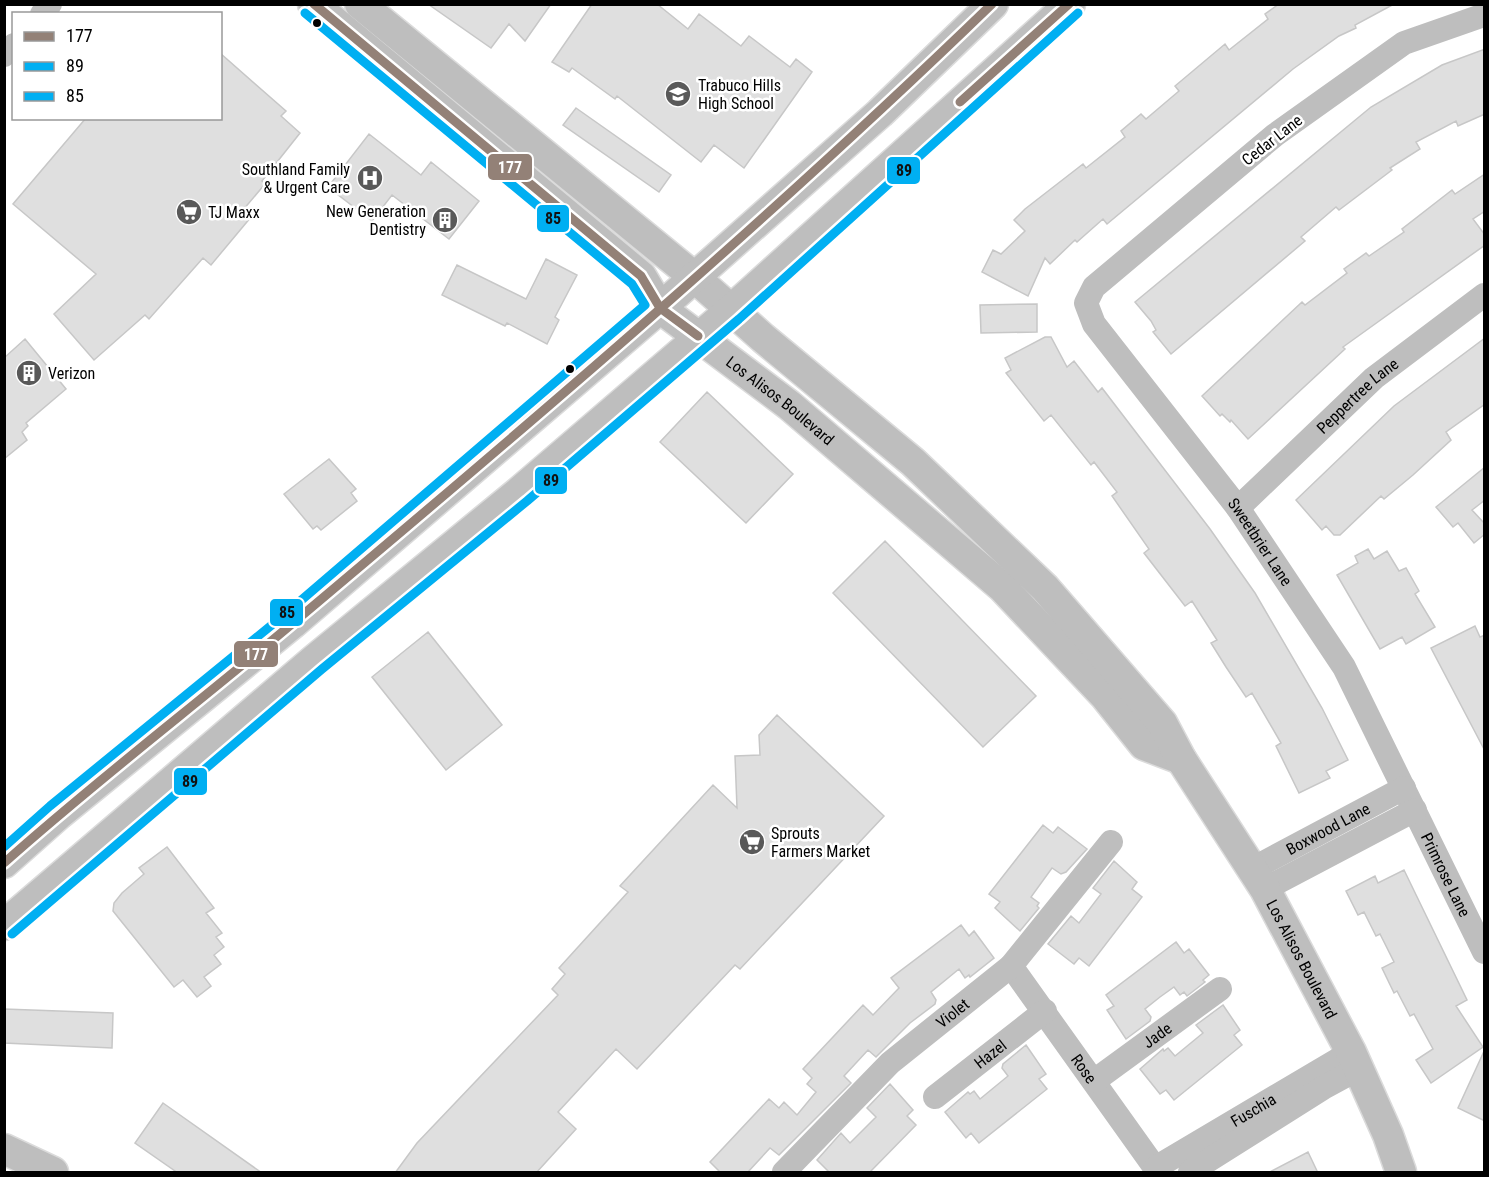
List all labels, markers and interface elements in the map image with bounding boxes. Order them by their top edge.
legend [12,12,222,120]
unlabelled marker [311,17,323,29]
text: 177 [66,25,93,46]
text: 89 [66,55,84,76]
place label: Trabuco Hills High School [698,76,781,113]
school or university icon: Trabuco Hills High School [663,79,693,109]
text: 85 [66,85,84,106]
street label: Cedar Lane [1238,111,1306,169]
line badge: 177 [487,153,533,181]
line badge: 89 [886,156,921,185]
text: 177 [498,158,522,177]
place label: Southland Family & Urgent Care [242,160,350,197]
text: 89 [896,161,912,180]
hospital icon: Southland Family & Urgent Care [355,163,385,193]
supermarket icon: TJ Maxx [174,197,204,227]
place label: New Generation Dentistry [326,202,426,239]
place label: TJ Maxx [208,203,260,222]
line badge: 85 [536,204,570,233]
building icon: New Generation Dentistry [430,205,460,235]
text: 85 [545,209,561,228]
street label: Los Alisos Boulevard [723,352,838,449]
street label: Peppertree Lane [1313,354,1402,437]
building icon: Verizon [14,358,44,388]
unlabelled marker [564,363,576,375]
place label: Verizon [48,364,95,383]
line badge: 89 [534,466,568,495]
text: 89 [543,471,559,490]
street label: Sweetbrier Lane [1224,494,1296,589]
line badge: 85 [269,598,304,627]
text: 85 [279,603,295,622]
line badge: 177 [233,640,279,668]
text: 177 [244,645,268,664]
line badge: 89 [173,767,208,796]
text: 89 [182,772,198,791]
street label: Boxwood Lane [1283,798,1373,859]
place label: Sprouts Farmers Market [771,824,871,861]
supermarket icon: Sprouts Farmers Market [737,827,767,857]
street label: Primrose Lane [1417,830,1475,920]
street label: Los Alisos Boulevard [1263,896,1341,1022]
street label: Violet [932,994,973,1032]
street label: Jade [1139,1018,1175,1052]
street label: Hazel [970,1035,1010,1072]
street label: Rose [1067,1050,1101,1087]
street label: Fuschia [1227,1089,1279,1131]

